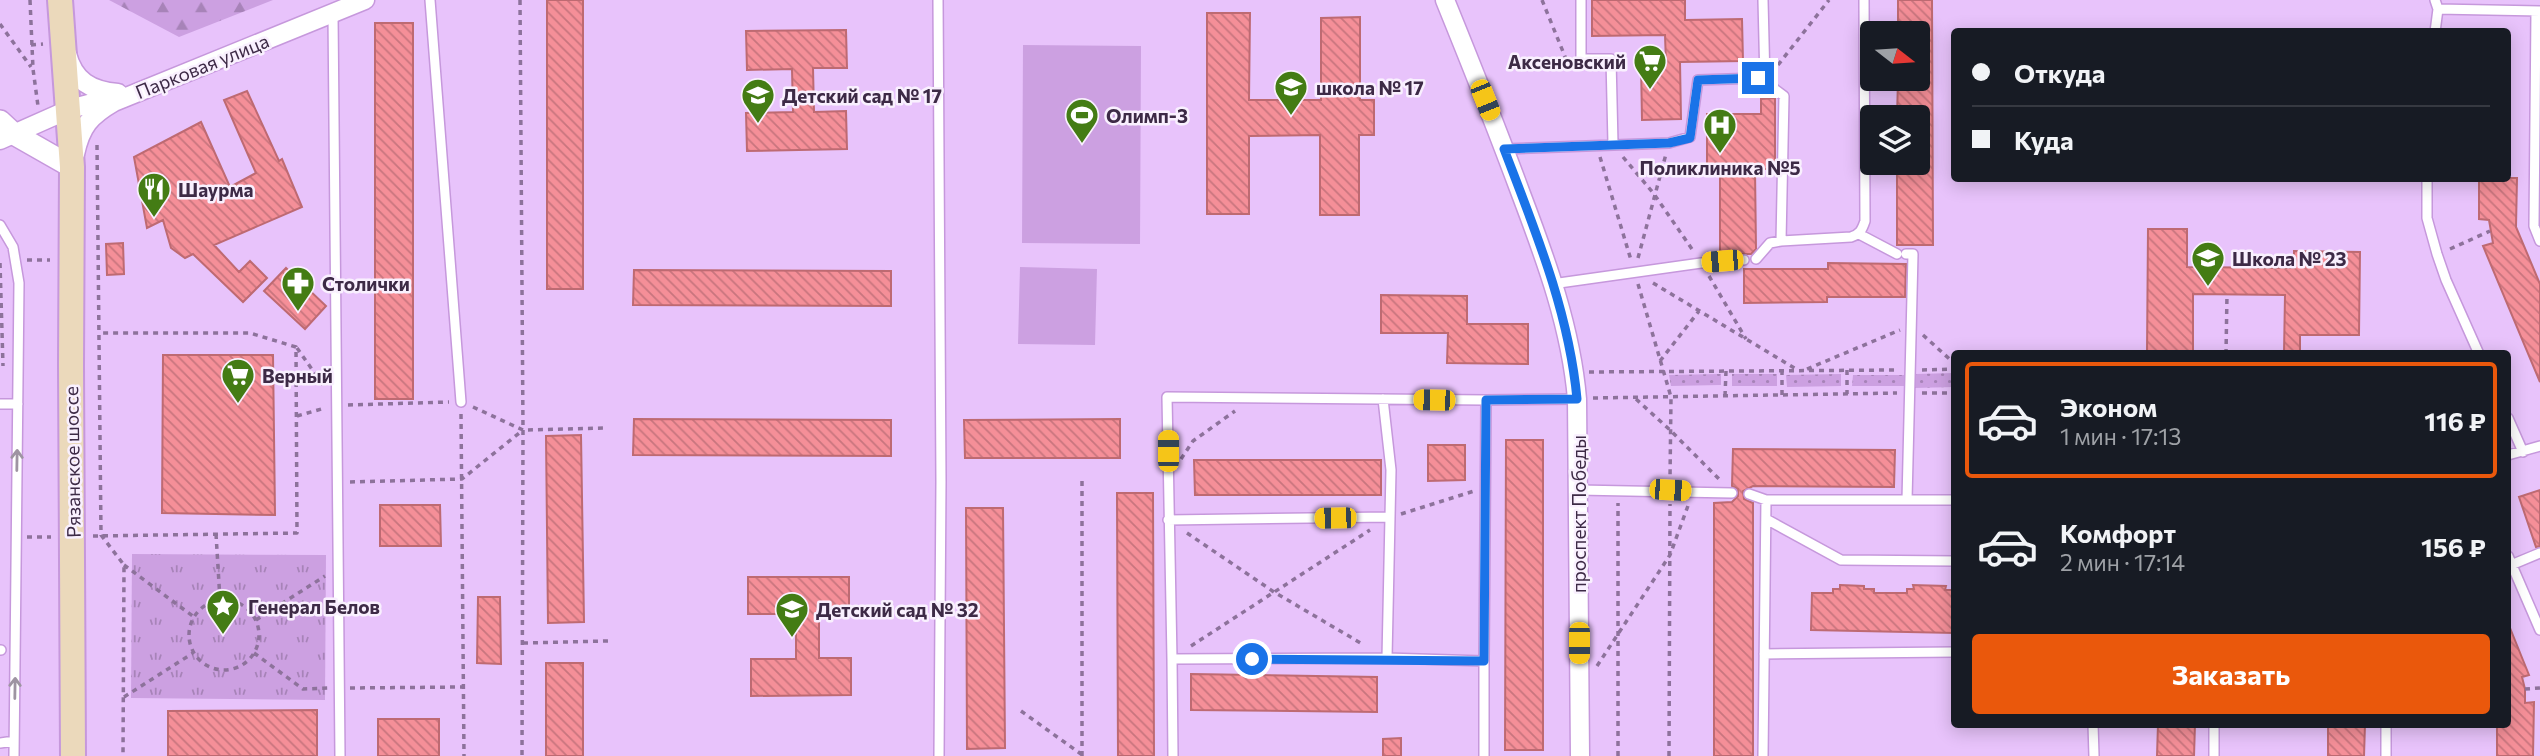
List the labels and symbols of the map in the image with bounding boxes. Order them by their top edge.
north arrow [1860,21,1930,91]
street label: Парковая улица [132,29,272,103]
supermarket icon: Аксеновский [1631,42,1669,91]
place label: Аксеновский [1508,50,1626,73]
route end [1742,62,1774,94]
school or university icon: школа № 17 [1272,68,1310,117]
school or university icon: Детский сад № 17 [739,76,777,125]
place label: школа № 17 [1316,76,1424,99]
car [1468,77,1503,123]
place label: Детский сад № 17 [782,84,942,107]
sports icon: Олимп-3 [1063,96,1101,145]
place label: Олимп-3 [1106,104,1188,127]
hospital icon: Поликлиника №5 [1701,106,1739,155]
place label: Поликлиника №5 [1639,156,1801,179]
restaurant icon: Шаурма [135,170,173,219]
place label: Шаурма [178,178,253,201]
school or university icon: Школа № 23 [2189,239,2227,288]
place label: Школа № 23 [2232,247,2347,270]
car [1701,249,1744,273]
pharmacy icon: Столички [279,264,317,313]
place label: Столички [322,272,410,295]
supermarket icon: Верный [219,356,257,405]
place label: Верный [262,364,333,387]
street label: Рязанское шоссе [59,386,85,538]
car [1413,389,1456,411]
car [1158,430,1179,472]
street label: проспект Победы [1567,435,1590,593]
one-way arrow [10,449,24,472]
car [1649,478,1692,502]
car [1314,507,1357,529]
place icon: Генерал Белов [204,587,242,636]
school or university icon: Детский сад № 32 [773,590,811,639]
place label: Генерал Белов [248,595,380,618]
place label: Детский сад № 32 [816,598,979,621]
car [1569,622,1590,664]
route start [1236,643,1268,675]
one-way arrow [8,677,22,700]

